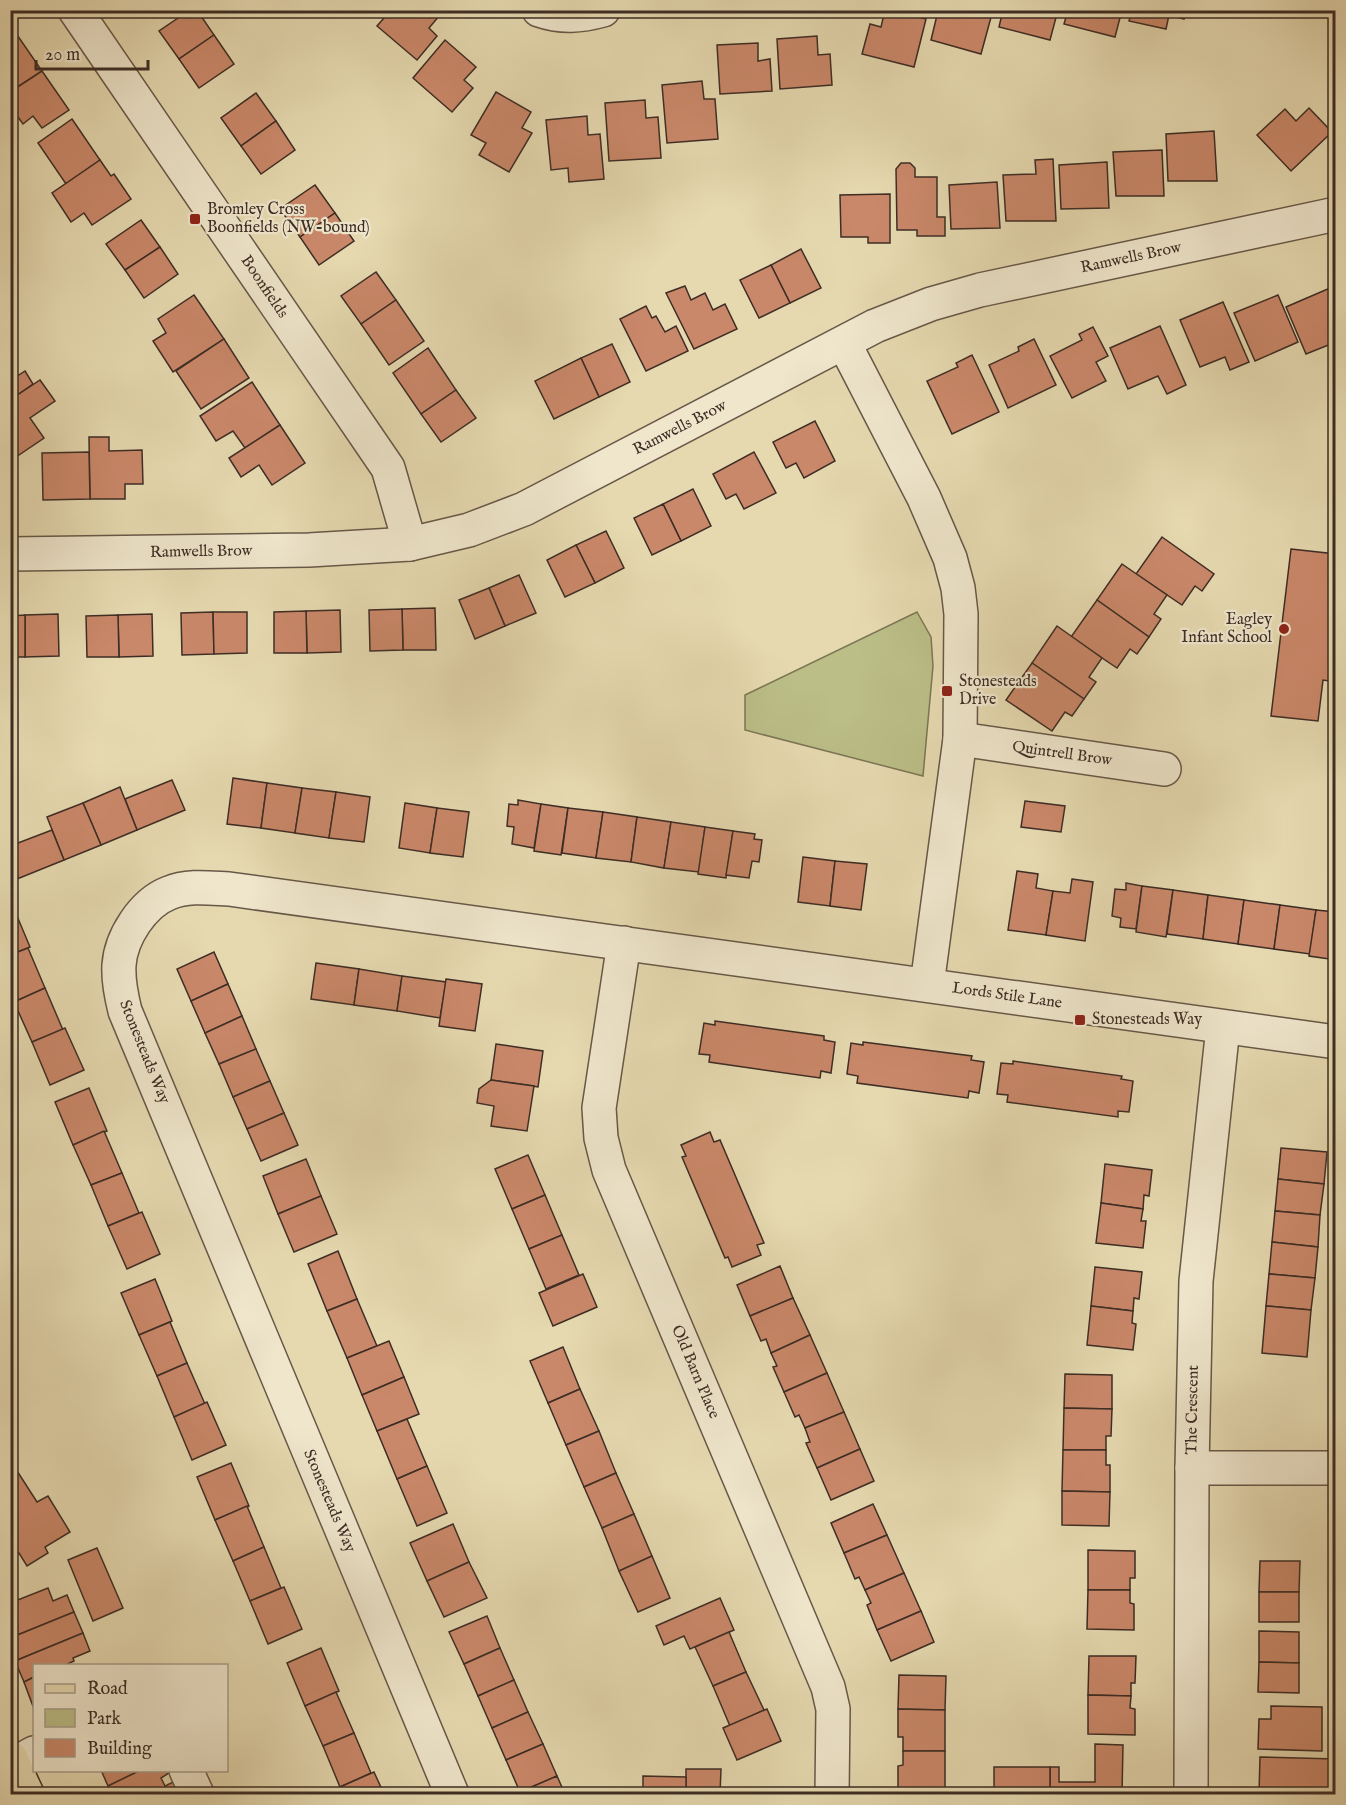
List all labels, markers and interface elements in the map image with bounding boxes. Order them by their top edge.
scale bar [36,33,148,71]
text: 20 m [45,44,80,67]
place label: Bromley Cross Boonfields (NW-bound) [207,200,370,238]
marker: Bromley Cross Boonfields (NW-bound) [188,212,202,226]
street label: Ramwells Brow [1079,237,1184,278]
street label: Boonfields [236,252,292,323]
street label: Ramwells Brow [630,396,731,460]
street label: Ramwells Brow [150,541,253,563]
place label: Eagley Infant School [1181,610,1273,648]
marker: Eagley Infant School [1277,622,1291,636]
place label: Stonesteads Drive [959,672,1037,710]
marker: Stonesteads Drive [940,684,954,698]
street label: Quintrell Brow [1011,737,1114,771]
street label: Lords Stile Lane [951,978,1063,1014]
street label: Stonesteads Way [114,997,174,1107]
place label: Stonesteads Way [1092,1010,1202,1030]
marker: Stonesteads Way [1073,1013,1087,1027]
street label: Old Barn Place [666,1322,724,1422]
street label: The Crescent [1182,1365,1204,1455]
street label: Stonesteads Way [298,1446,360,1556]
legend [33,1664,228,1772]
text: Road [87,1678,128,1701]
text: Park [87,1708,122,1731]
text: Building [87,1738,152,1761]

